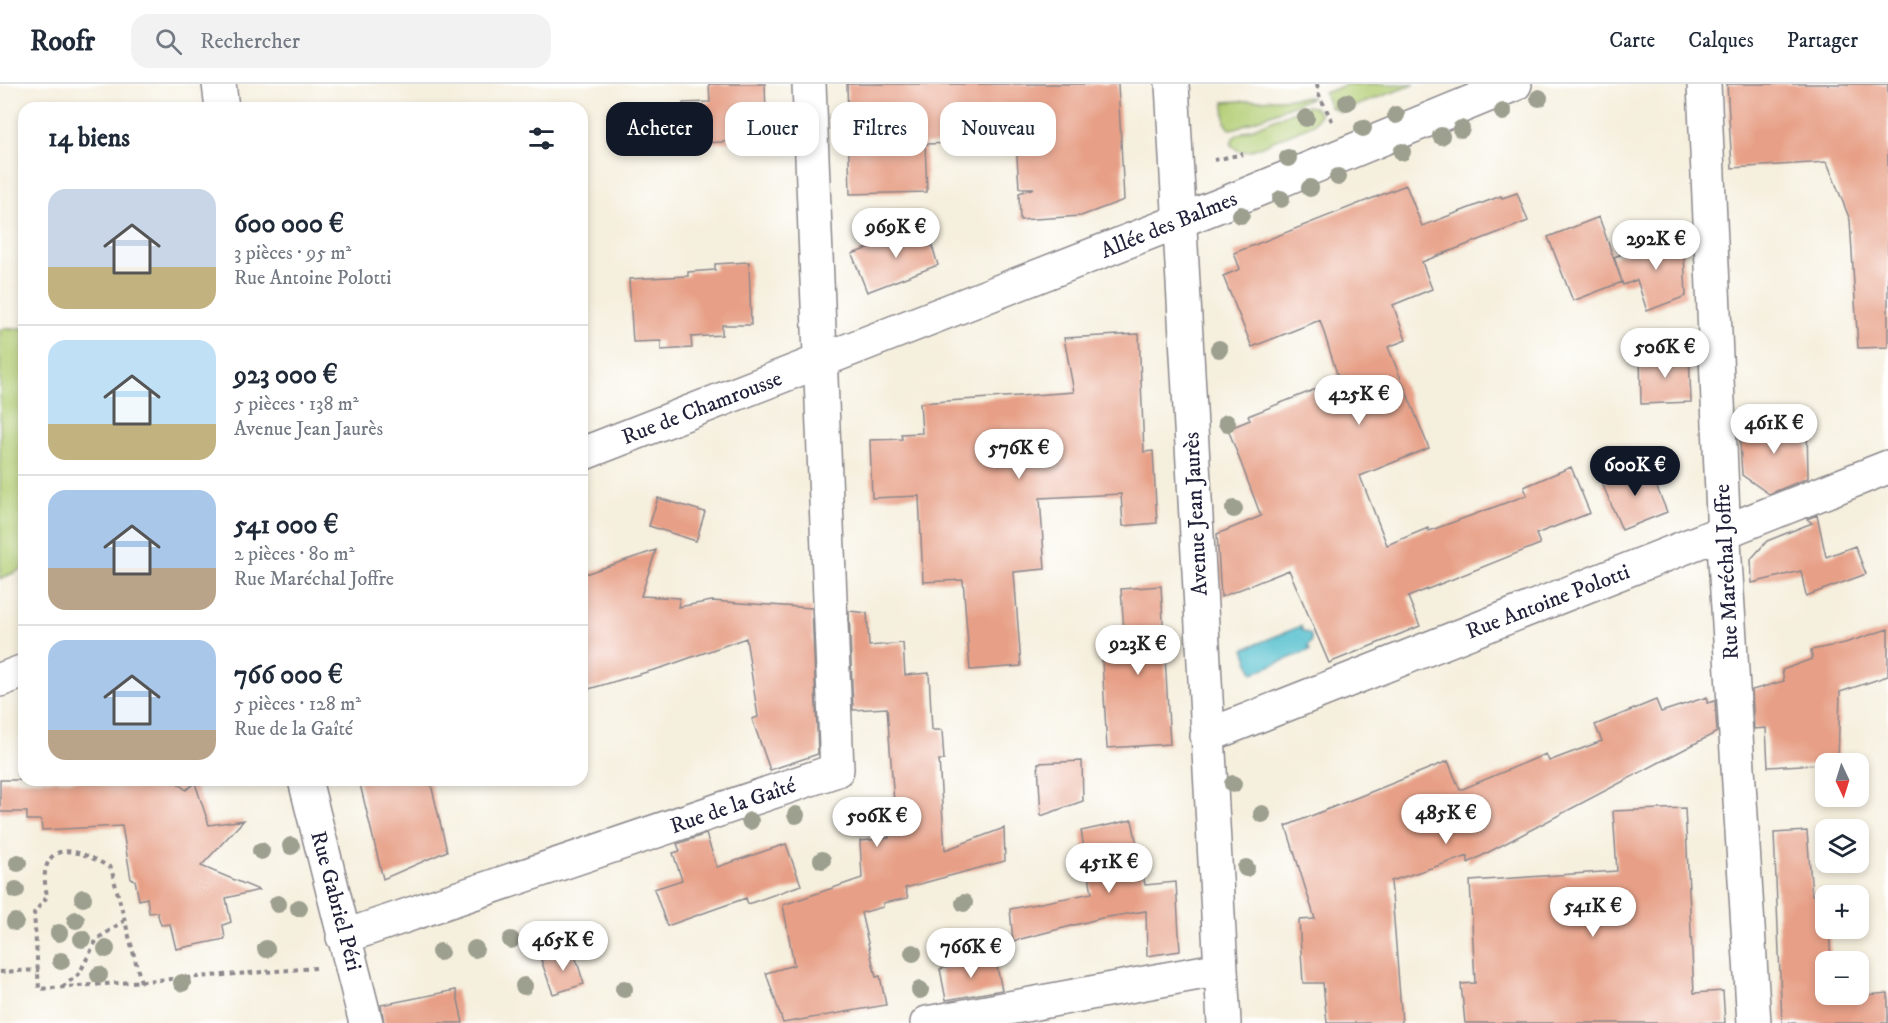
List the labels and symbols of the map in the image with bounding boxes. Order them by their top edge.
street label: Allée des Balmes [1097,185,1241,265]
pin: 969K € [847,208,945,259]
pin: 292K € [1607,220,1705,271]
pin: 506K € [1616,328,1714,379]
street label: Rue de Chamrousse [618,365,786,451]
pin: 425K € [1310,375,1408,426]
pin: 461K € [1725,404,1823,455]
pin: 576K € [970,429,1068,480]
street label: Avenue Jean Jaurès [1178,431,1214,597]
pin: 600K € [1586,446,1684,497]
street label: Rue Maréchal Joffre [1709,483,1745,661]
street label: Rue Antoine Polotti [1462,558,1634,646]
pin: 923K € [1089,625,1187,676]
north arrow [1815,753,1869,807]
street label: Rue de la Gaîté [667,772,799,840]
pin: 485K € [1397,794,1495,845]
pin: 506K € [828,797,926,848]
street label: Rue Gabriel Péri [304,828,368,974]
pin: 451K € [1060,843,1158,894]
pin: 541K € [1544,887,1642,938]
pin: 465K € [514,921,612,972]
pin: 766K € [922,928,1020,979]

